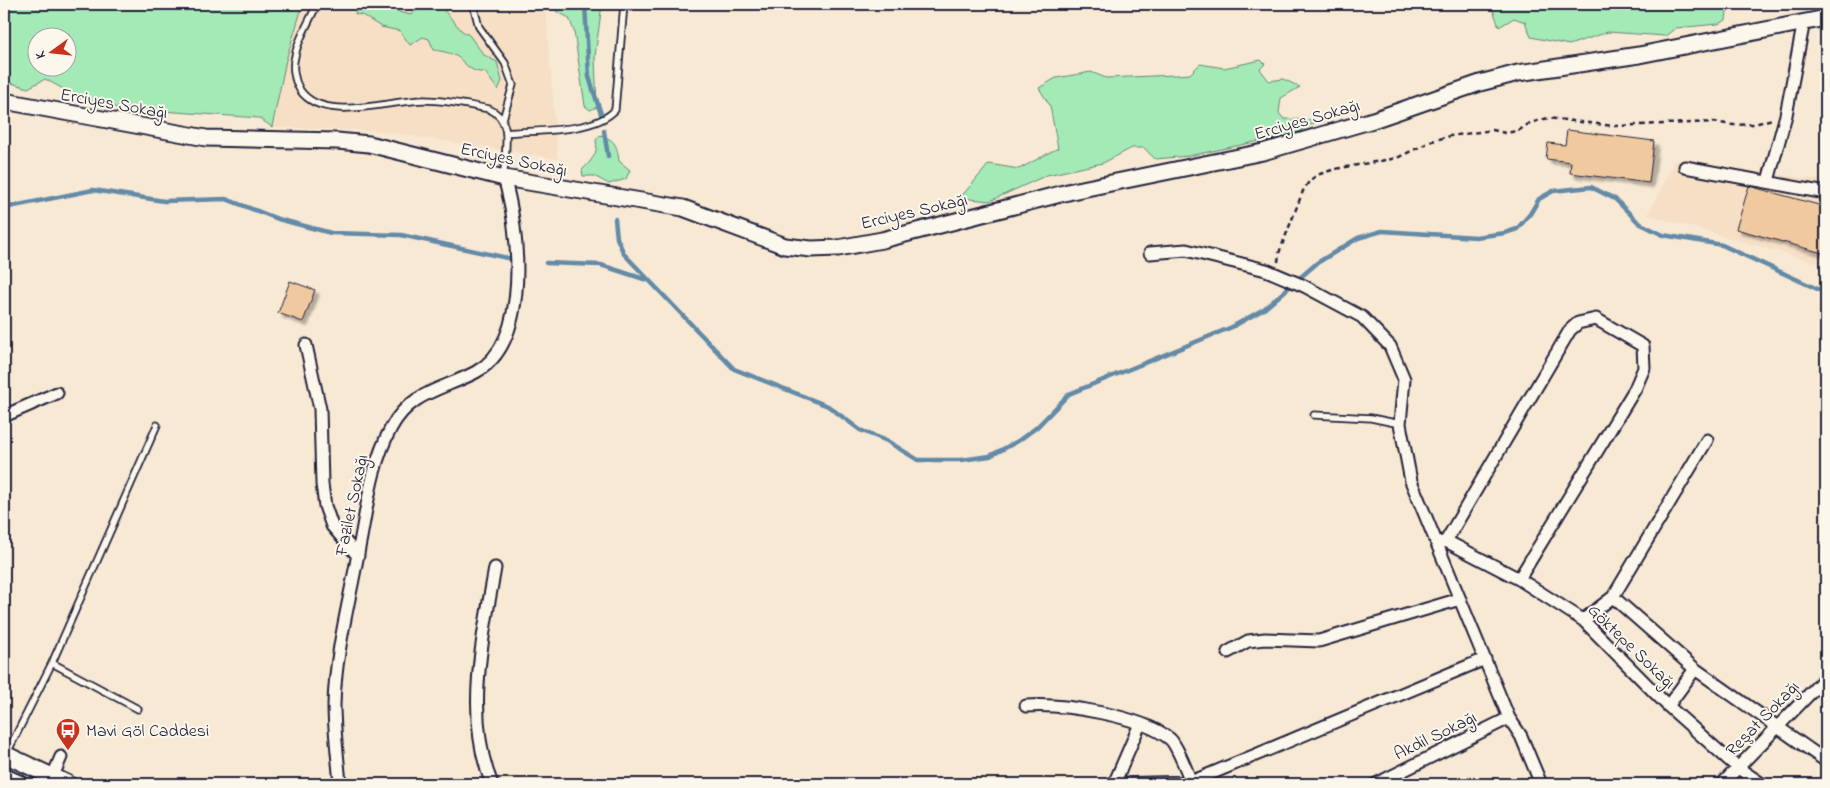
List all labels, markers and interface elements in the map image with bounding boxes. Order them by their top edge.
north arrow [28,28,78,78]
text: K [30,48,52,61]
street label: Erciyes Sokağı [58,83,169,128]
street label: Erciyes Sokağı [1252,93,1364,149]
street label: Erciyes Sokağı [457,137,569,186]
street label: Erciyes Sokağı [859,188,971,239]
street label: Fazilet Sokağı [329,452,377,560]
street label: Göktepe Sokağı [1580,599,1681,697]
street label: Reşat Sokağı [1720,676,1807,764]
street label: Akdil Sokağı [1390,706,1482,769]
bus stop icon: Mavi Göl Caddesi [55,717,81,751]
place label: Mavi Göl Caddesi [86,719,209,745]

